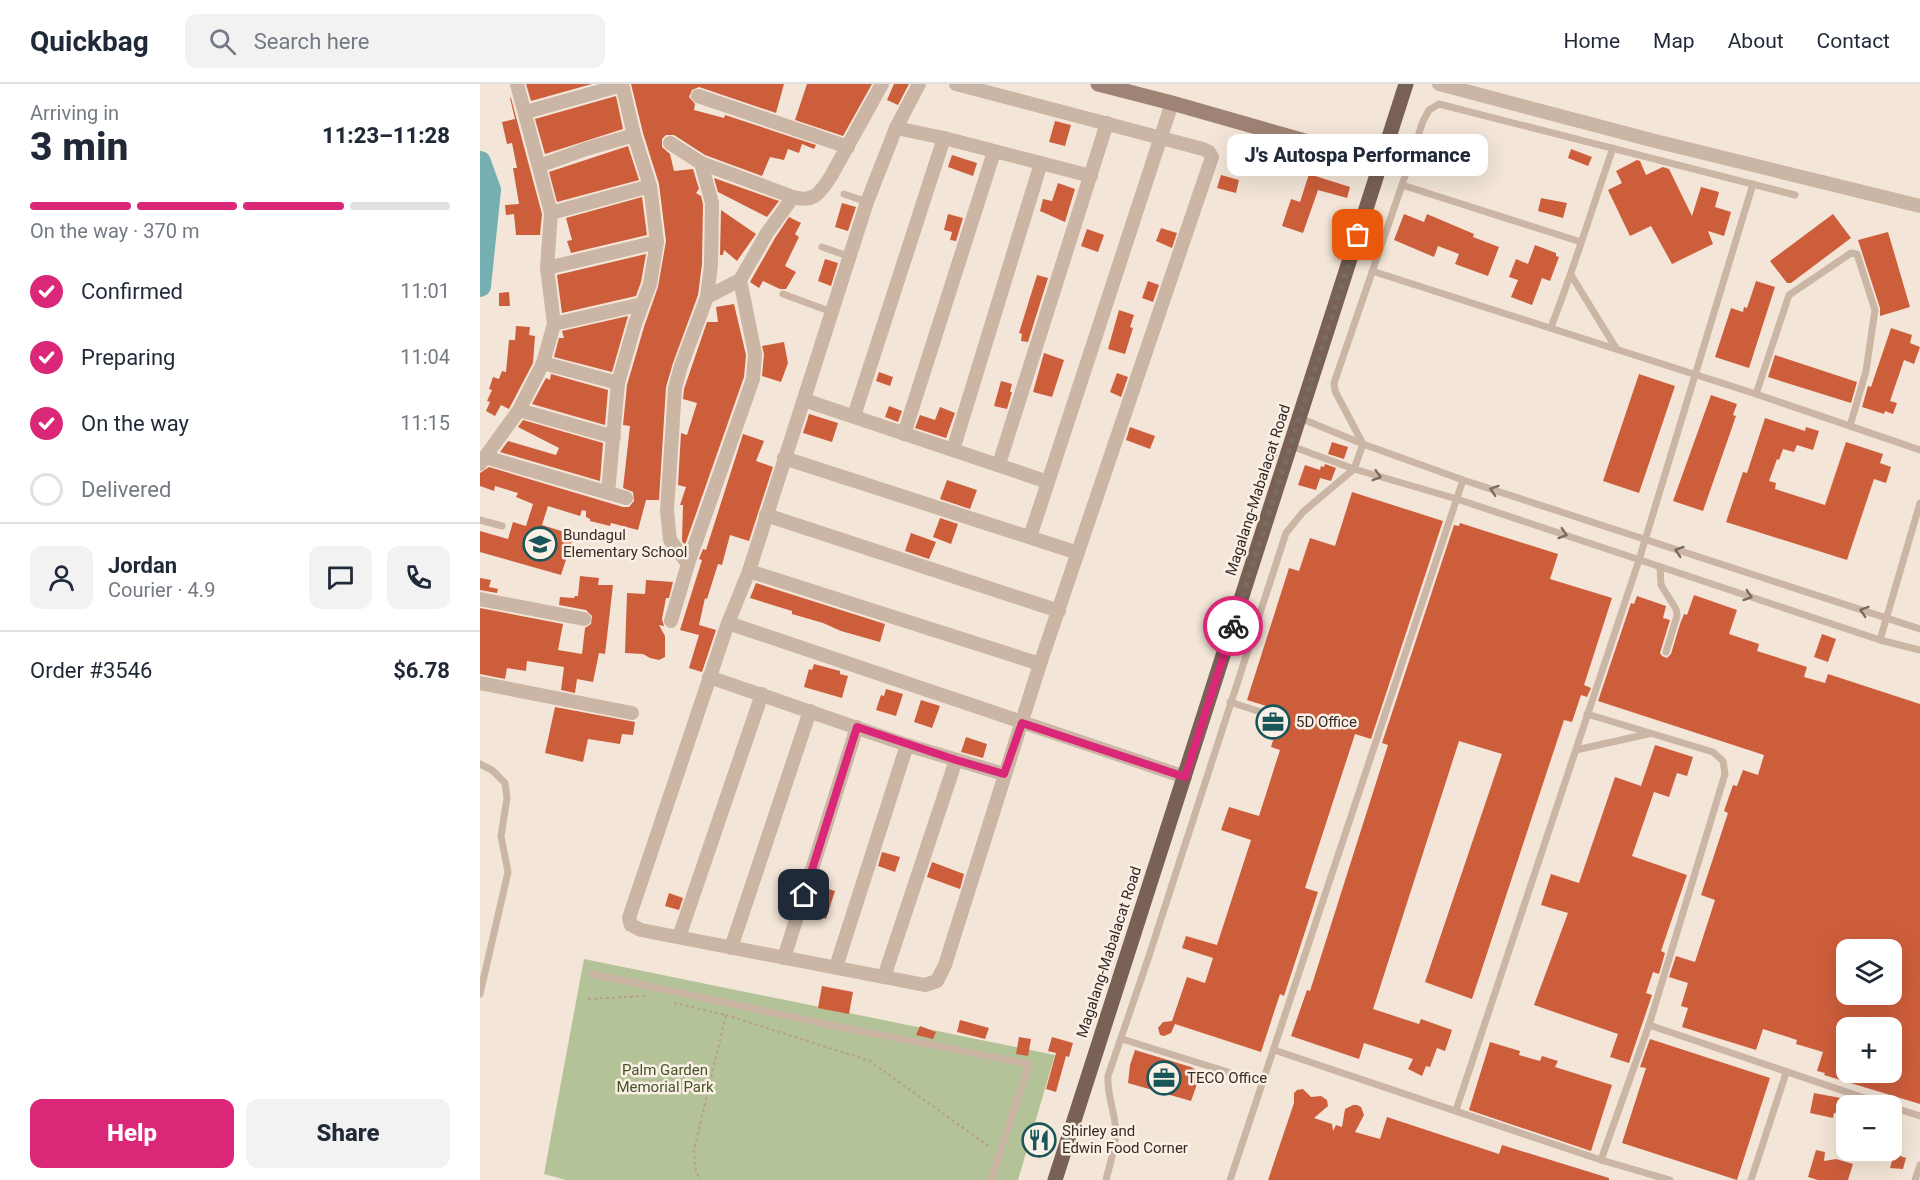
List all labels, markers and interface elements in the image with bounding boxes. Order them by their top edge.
search box [185,14,605,68]
text: Quickbag [30,25,149,58]
icon: search [206,25,239,58]
text: Search here [254,29,369,54]
text: Home [1564,29,1620,53]
text: Map [1653,29,1695,53]
text: About [1728,29,1784,53]
text: Contact [1817,29,1890,53]
text: Arriving in [30,101,119,125]
text: 11:23–11:28 [322,123,450,148]
text: 3 min [30,124,128,170]
callout: J's Autospa Performance [1228,133,1488,175]
text: J's Autospa Performance [1244,143,1471,167]
pin [1332,209,1383,260]
icon: bag [1341,218,1374,251]
text: On the way · 370 m [30,219,199,243]
icon: check [30,275,63,308]
text: Confirmed [81,279,183,304]
text: 11:01 [400,279,450,303]
icon: check [30,341,63,374]
text: Preparing [81,345,175,370]
text: 11:04 [400,345,450,369]
street label: Magalang-Mabalacat Road [1222,402,1294,578]
icon: check [30,407,63,440]
text: On the way [81,411,189,436]
text: 11:15 [400,411,450,435]
one-way arrow [1372,468,1382,481]
text: Delivered [81,477,171,502]
one-way arrow [1489,485,1500,498]
school or university icon: Bundagul Elementary School [522,526,558,562]
place label: Bundagul Elementary School [563,526,687,561]
one-way arrow [1557,527,1568,540]
one-way arrow [1674,545,1685,558]
button: person [30,546,93,609]
button: chat [309,546,372,609]
button: phone [387,546,450,609]
text: Jordan [108,553,177,578]
text: Courier · 4.9 [108,578,215,602]
one-way arrow [1742,589,1753,602]
courier [1203,596,1263,656]
one-way arrow [1859,606,1870,618]
icon: bike [1217,610,1250,643]
text: Order #3546 [30,658,152,683]
text: $6.78 [393,658,450,683]
office icon: 5D Office [1255,704,1291,740]
place label: 5D Office [1296,713,1357,731]
street label: Magalang-Mabalacat Road [1073,864,1145,1040]
pin [778,869,829,920]
icon: home [787,878,820,911]
map controls [1836,939,1902,1161]
button: layers [1836,939,1902,1005]
button: + [1836,1017,1902,1083]
office icon: TECO Office [1146,1060,1182,1096]
park label: Palm Garden Memorial Park [616,1061,714,1096]
place label: TECO Office [1187,1069,1267,1087]
button: − [1836,1095,1902,1161]
button: Help [30,1099,234,1168]
button: Share [246,1099,450,1168]
restaurant icon: Shirley and Edwin Food Corner [1021,1122,1057,1158]
place label: Shirley and Edwin Food Corner [1062,1122,1188,1157]

